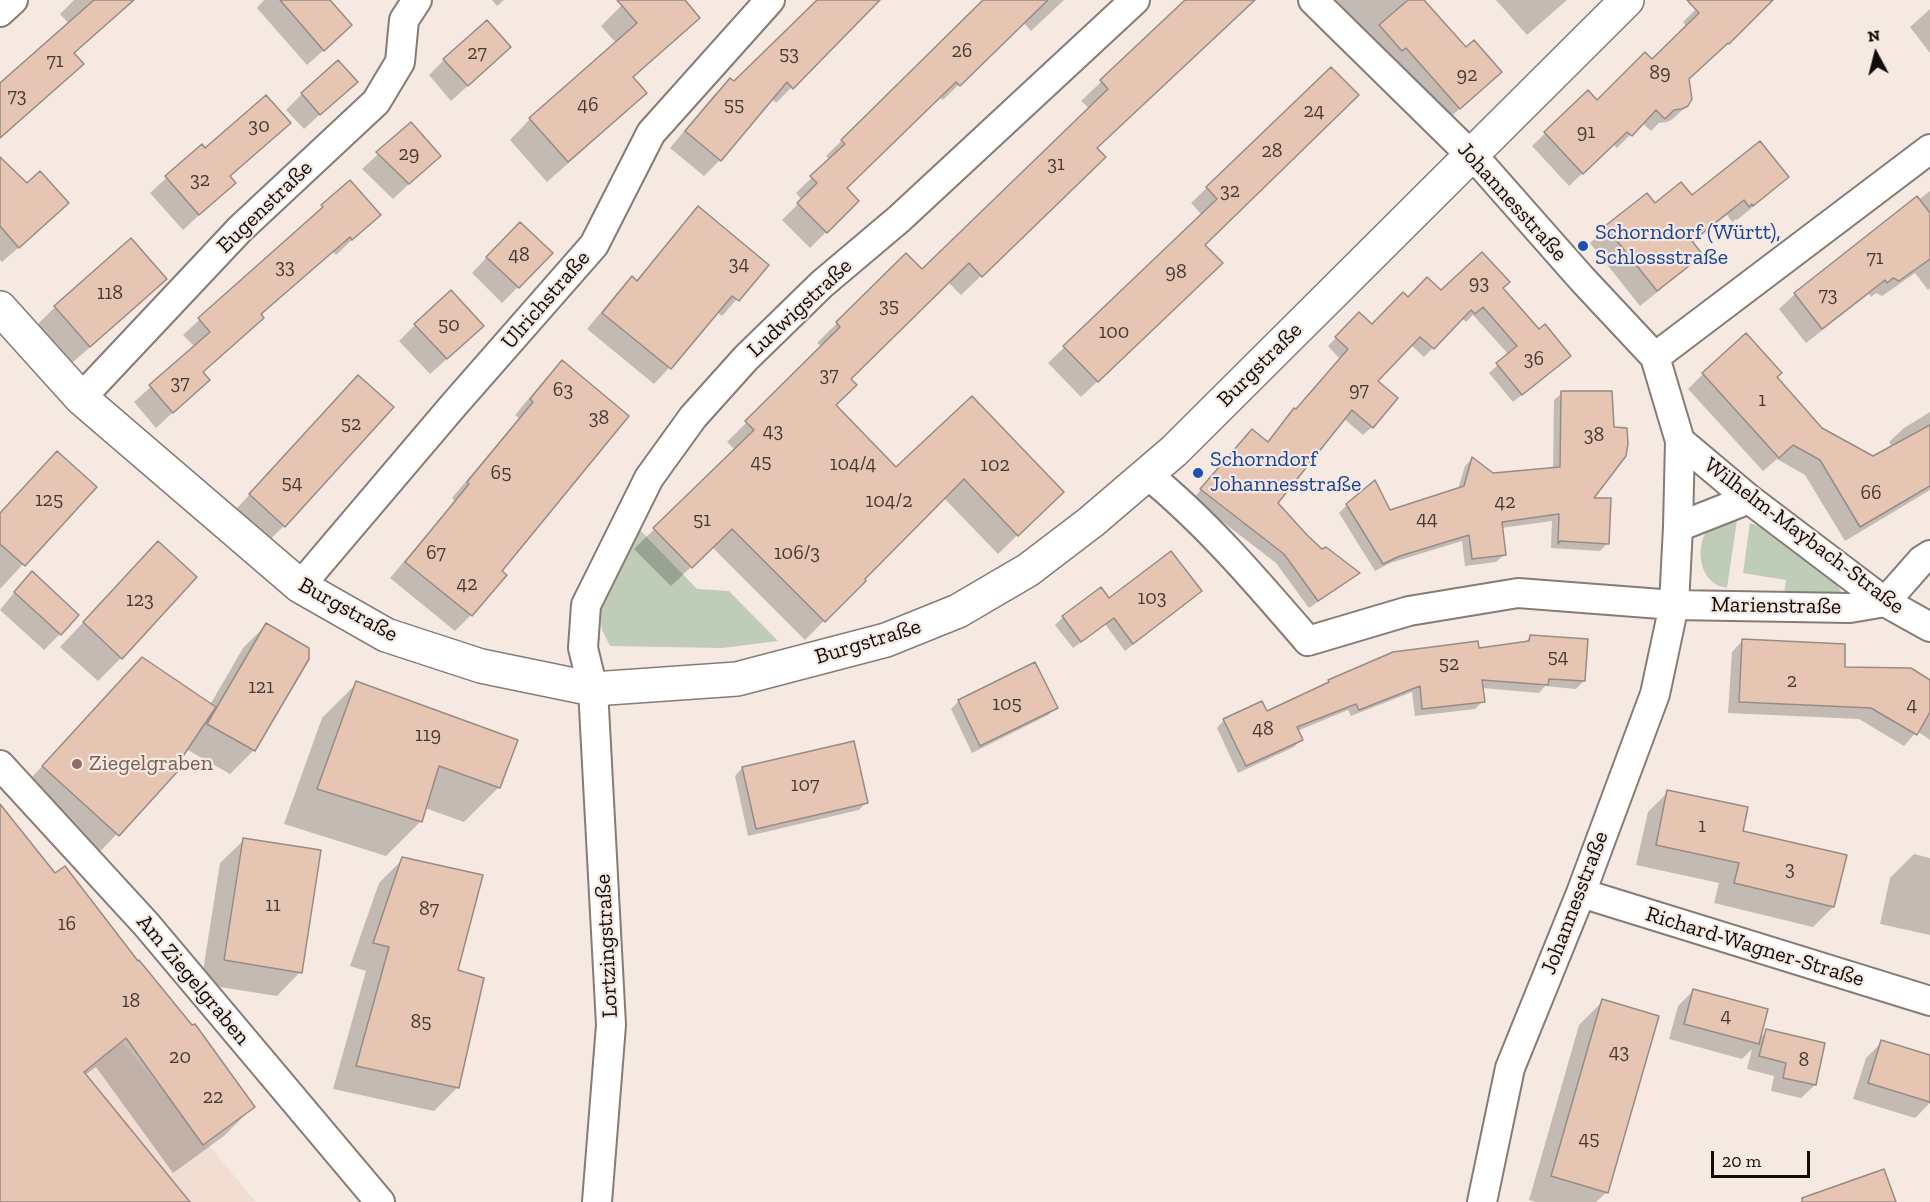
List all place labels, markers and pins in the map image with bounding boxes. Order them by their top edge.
place label: Schorndorf (Württ), Schlossstraße [1595,220,1781,272]
marker: Schorndorf (Württ), Schlossstraße [1576,239,1590,253]
place label: Schorndorf Johannesstraße [1210,447,1361,499]
marker: Schorndorf Johannesstraße [1191,466,1205,480]
place label: Ziegelgraben [89,751,213,777]
marker: Ziegelgraben [70,757,84,771]

